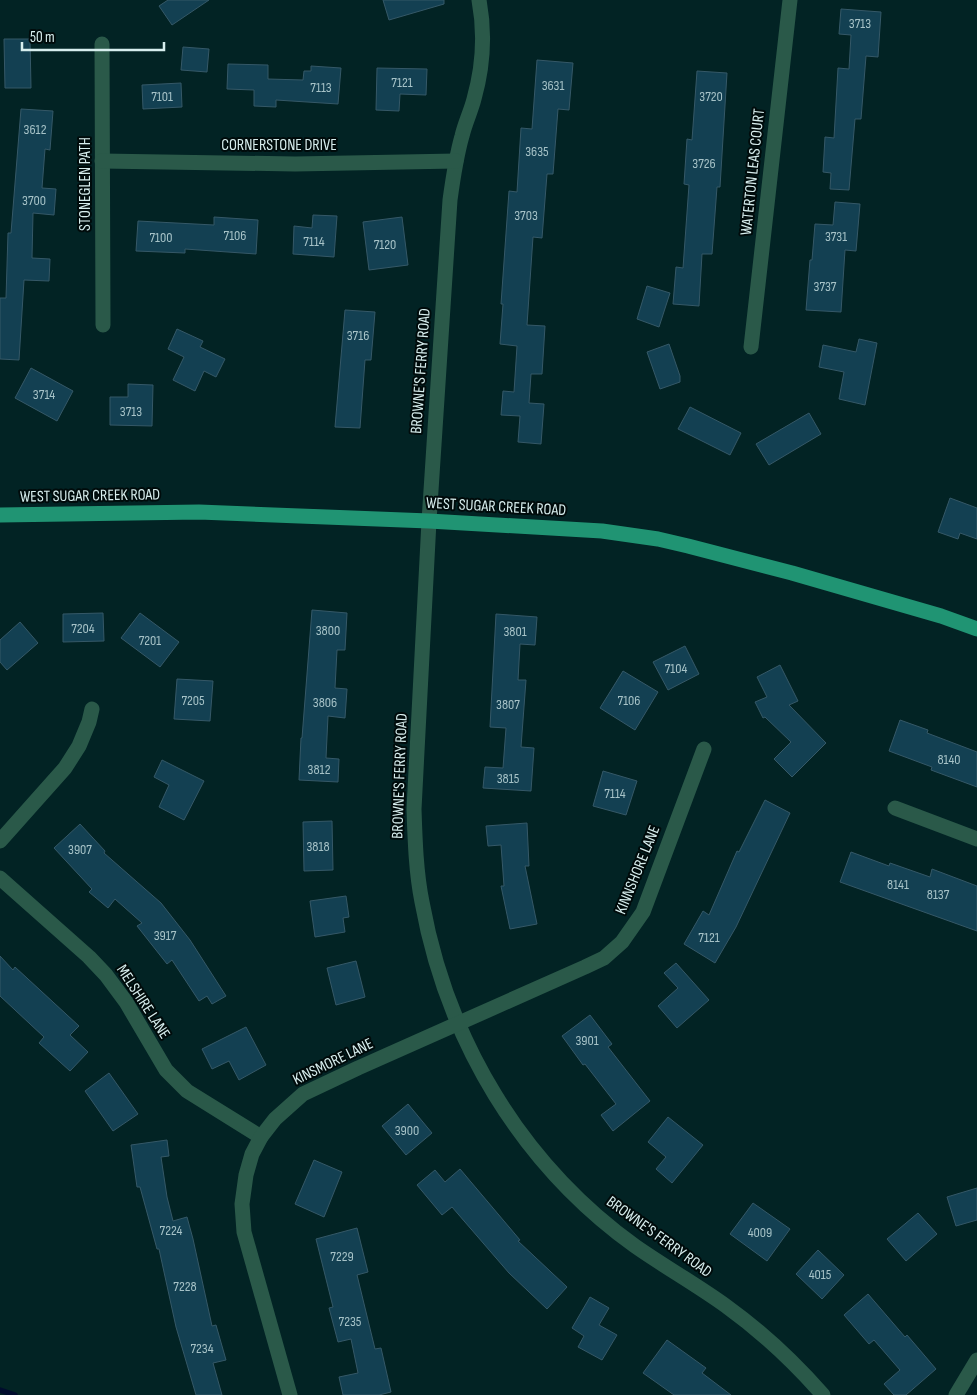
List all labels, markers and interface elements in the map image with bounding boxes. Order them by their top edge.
house number: 3713 [849,15,871,32]
scale bar [22,20,165,52]
text: 50 m [30,28,55,47]
house number: 7121 [391,74,413,91]
house number: 3631 [542,77,564,94]
house number: 7113 [310,79,332,96]
house number: 7101 [151,88,173,105]
house number: 3720 [699,88,723,105]
street label: WATERTON LEAS COURT [737,107,769,236]
house number: 3612 [24,121,47,138]
street label: CORNERSTONE DRIVE [221,136,337,155]
street label: STONEGLEN PATH [76,137,95,231]
house number: 3635 [525,143,549,160]
house number: 3726 [692,155,716,172]
house number: 3700 [22,192,46,209]
house number: 3703 [514,207,538,224]
house number: 7106 [224,227,246,244]
house number: 3731 [825,228,847,245]
house number: 7100 [149,229,173,246]
house number: 7114 [303,233,325,250]
house number: 7120 [374,236,396,253]
house number: 3737 [814,278,837,295]
street label: BROWNE'S FERRY ROAD [407,307,435,434]
house number: 3716 [347,327,369,344]
house number: 3714 [33,386,55,403]
house number: 3713 [120,403,142,420]
street label: WEST SUGAR CREEK ROAD [20,485,160,507]
street label: WEST SUGAR CREEK ROAD [425,494,567,520]
house number: 7204 [71,620,95,637]
house number: 3800 [316,622,340,639]
house number: 3801 [503,623,527,640]
house number: 7201 [139,632,161,649]
house number: 7104 [665,660,687,677]
house number: 7205 [181,692,205,709]
house number: 7106 [618,692,640,709]
house number: 3806 [313,694,337,711]
house number: 3807 [496,696,520,713]
street label: BROWNE'S FERRY ROAD [388,713,412,839]
house number: 8140 [937,751,961,768]
house number: 3812 [308,761,331,778]
house number: 3815 [497,770,520,787]
house number: 7114 [604,785,626,802]
street label: KINNSHORE LANE [612,823,664,917]
house number: 3818 [306,838,330,855]
house number: 3907 [68,841,92,858]
house number: 8141 [887,876,909,893]
house number: 8137 [927,886,950,903]
house number: 3917 [154,927,177,944]
house number: 7121 [698,929,720,946]
street label: MELSHIRE LANE [112,961,174,1043]
house number: 3901 [575,1032,599,1049]
street label: KINSMORE LANE [290,1034,376,1090]
house number: 3900 [395,1122,419,1139]
street label: BROWNE'S FERRY ROAD [603,1192,716,1282]
house number: 7224 [160,1222,183,1239]
house number: 4009 [748,1224,772,1241]
house number: 7229 [330,1248,354,1265]
house number: 4015 [809,1266,832,1283]
house number: 7228 [173,1278,197,1295]
house number: 7235 [339,1313,362,1330]
house number: 7234 [190,1340,214,1357]

